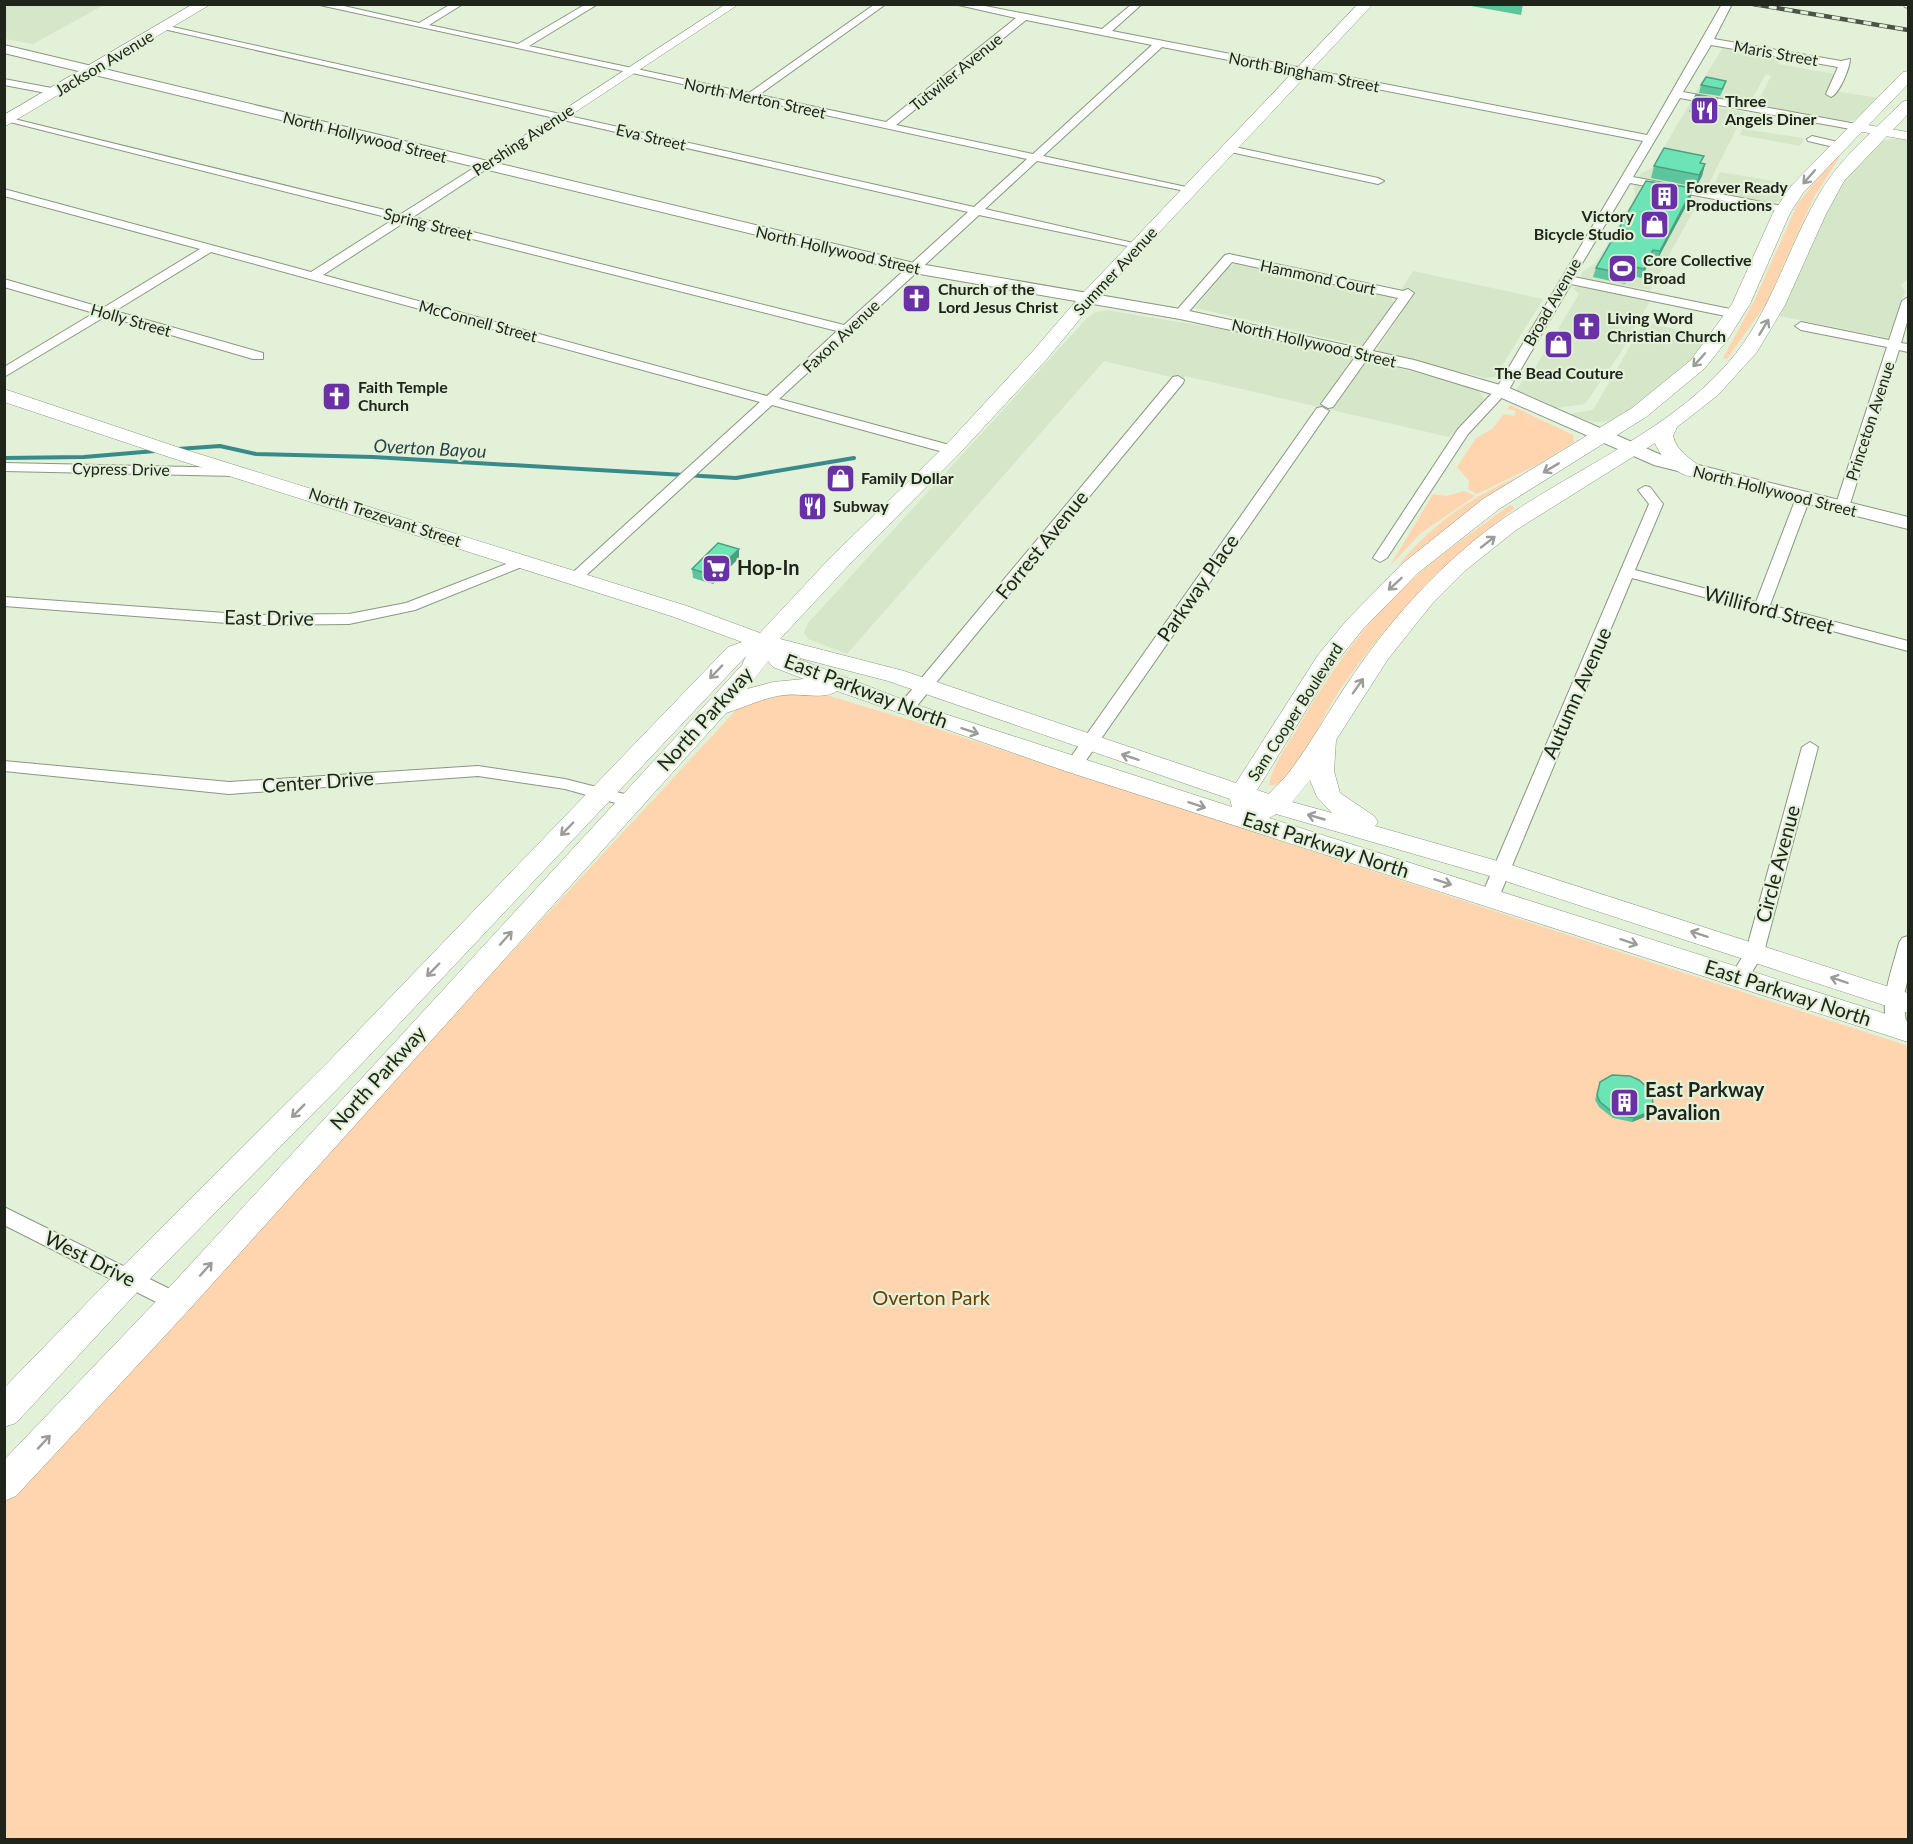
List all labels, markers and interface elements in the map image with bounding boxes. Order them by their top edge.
street label: Jackson Avenue [51,26,156,99]
street label: Tutwiler Avenue [906,29,1006,115]
street label: Maris Street [1732,36,1820,69]
street label: North Bingham Street [1227,48,1381,95]
street label: North Merton Street [682,73,828,122]
place label: Three Angels Diner [1724,91,1817,128]
restaurant icon: Three Angels Diner [1688,94,1720,126]
street label: Pershing Avenue [469,100,577,179]
street label: North Hollywood Street [281,107,449,166]
street label: Eva Street [614,119,688,154]
one-way arrow [1802,169,1816,184]
place label: Forever Ready Productions [1686,177,1788,214]
building icon: Forever Ready Productions [1649,180,1681,212]
street label: Spring Street [382,203,475,244]
place label: Victory Bicycle Studio [1534,206,1635,243]
shop icon: Victory Bicycle Studio [1639,209,1671,241]
street label: North Hollywood Street [754,221,922,278]
street label: Summer Avenue [1069,222,1161,319]
place label: Core Collective Broad [1643,250,1752,287]
sports icon: Core Collective Broad [1606,253,1638,285]
street label: Broad Avenue [1519,254,1584,349]
street label: Hammond Court [1259,255,1378,298]
place label: Church of the Lord Jesus Christ [938,279,1058,316]
church icon: Church of the Lord Jesus Christ [901,282,933,314]
street label: Faxon Avenue [798,295,883,376]
street label: McConnell Street [417,296,540,346]
street label: Holly Street [89,299,174,340]
place label: Living Word Christian Church [1607,308,1726,345]
church icon: Living Word Christian Church [1570,311,1602,343]
street label: North Hollywood Street [1230,314,1398,371]
one-way arrow [1759,319,1771,336]
shop icon: The Bead Couture [1543,329,1575,361]
one-way arrow [1692,353,1707,368]
street label: Princeton Avenue [1841,359,1898,483]
place label: The Bead Couture [1495,363,1624,382]
place label: Faith Temple Church [358,377,448,414]
church icon: Faith Temple Church [321,380,353,412]
water label: Overton Bayou [373,434,487,462]
street label: Cypress Drive [72,458,170,479]
street label: North Hollywood Street [1691,461,1859,520]
shop icon: Family Dollar [824,462,856,494]
one-way arrow [1543,462,1560,474]
place label: Family Dollar [861,468,954,487]
street label: North Trezevant Street [307,483,464,550]
street label: Forrest Avenue [990,485,1092,604]
restaurant icon: Subway [796,490,828,522]
place label: Subway [833,496,889,515]
street label: Parkway Place [1151,529,1243,646]
one-way arrow [1480,535,1496,548]
supermarket icon: Hop-In [700,552,732,584]
place label: Hop-In [737,555,799,579]
one-way arrow [1388,577,1403,591]
street label: Williford Street [1702,580,1837,638]
street label: East Drive [224,604,314,630]
street label: Autumn Avenue [1536,623,1616,762]
street label: Sam Cooper Boulevard [1243,639,1346,784]
street label: East Parkway North [781,648,952,732]
street label: North Parkway [651,661,758,775]
one-way arrow [709,664,723,679]
one-way arrow [1352,678,1364,694]
one-way arrow [960,726,979,737]
one-way arrow [1121,751,1140,762]
street label: Center Drive [261,765,375,797]
one-way arrow [1187,800,1206,811]
street label: Circle Avenue [1750,802,1804,925]
street label: East Parkway North [1240,806,1413,882]
one-way arrow [1306,811,1325,822]
one-way arrow [560,821,575,836]
one-way arrow [1433,877,1452,888]
one-way arrow [1690,928,1709,939]
one-way arrow [499,930,513,945]
one-way arrow [1619,937,1638,948]
street label: East Parkway North [1702,954,1875,1030]
one-way arrow [426,963,440,978]
one-way arrow [1830,974,1849,985]
street label: North Parkway [324,1020,431,1134]
place label: East Parkway Pavalion [1645,1077,1765,1124]
building icon: East Parkway Pavalion [1608,1086,1640,1118]
one-way arrow [291,1103,306,1118]
street label: West Drive [41,1225,140,1291]
one-way arrow [199,1261,213,1276]
park label: Overton Park [872,1285,991,1309]
one-way arrow [37,1435,52,1450]

